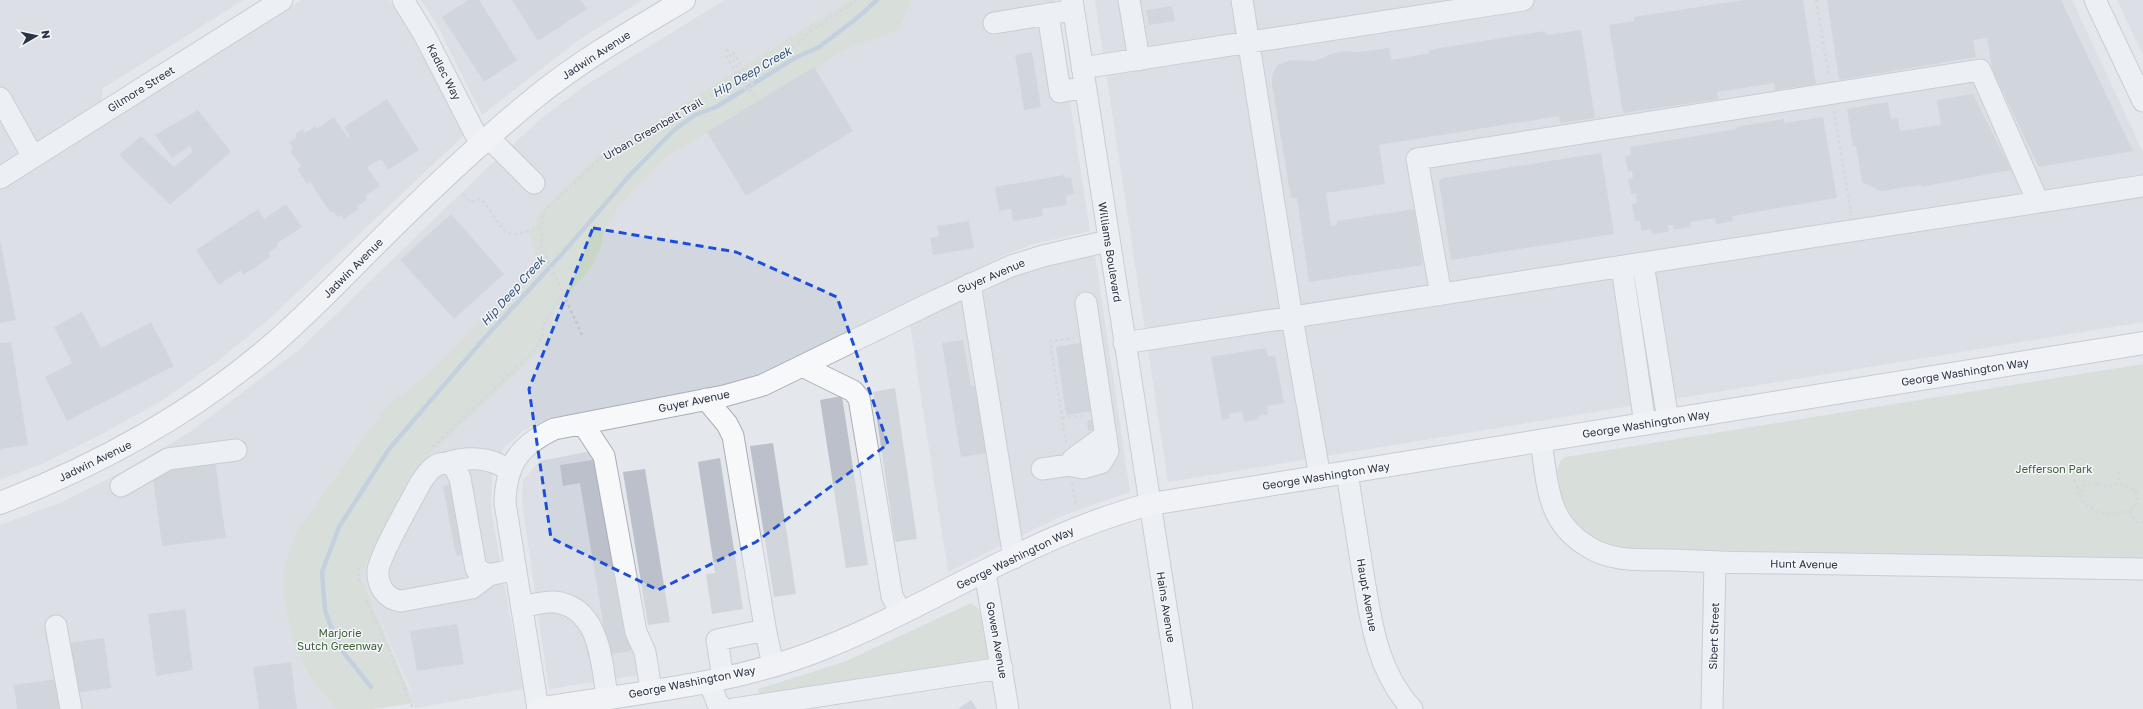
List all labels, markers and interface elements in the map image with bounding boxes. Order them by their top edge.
north arrow [16,16,56,56]
street label: Jadwin Avenue [559,28,633,82]
text: N [39,29,53,40]
street label: Kadlec Way [425,42,464,102]
water label: Hip Deep Creek [710,42,795,100]
street label: Gilmore Street [105,63,177,114]
street label: Urban Greenbelt Trail [601,95,705,162]
street label: Williams Boulevard [1096,201,1125,303]
street label: Jadwin Avenue [320,235,385,300]
water label: Hip Deep Creek [477,252,549,329]
street label: Guyer Avenue [955,255,1027,296]
street label: George Washington Way [1900,355,2030,388]
street label: Guyer Avenue [657,387,731,414]
street label: George Washington Way [1581,407,1711,440]
street label: Jadwin Avenue [56,437,133,484]
street label: George Washington Way [1261,459,1391,492]
park label: Jefferson Park [2016,462,2092,475]
street label: George Washington Way [954,523,1076,592]
street label: Hunt Avenue [1770,556,1838,571]
street label: Haupt Avenue [1355,557,1380,632]
street label: Hains Avenue [1154,570,1179,643]
street label: Gowen Avenue [984,600,1011,679]
street label: Sibert Street [1706,602,1721,670]
park label: Marjorie Sutch Greenway [297,626,383,652]
street label: George Washington Way [627,663,756,700]

